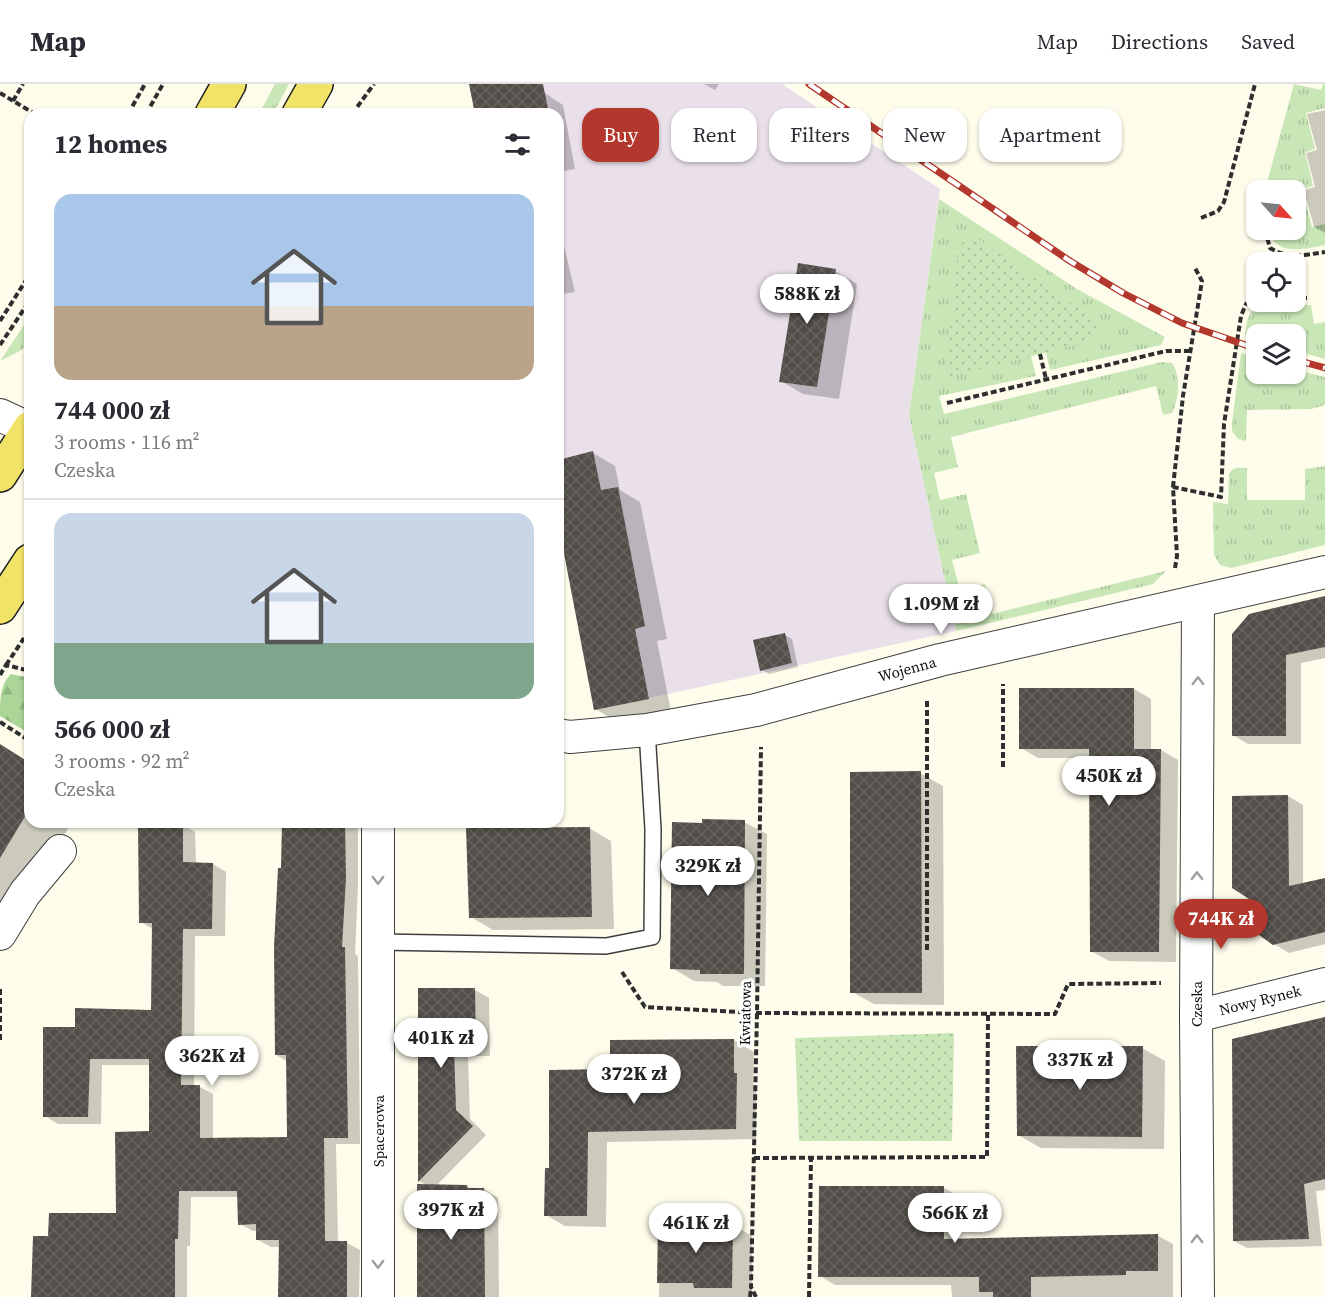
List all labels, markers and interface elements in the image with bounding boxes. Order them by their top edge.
text: Map [30,22,86,60]
text: Map [1037,27,1078,56]
text: Directions [1111,27,1208,56]
text: Saved [1241,27,1295,56]
chip: Buy [582,108,659,162]
chip: Rent [671,108,757,162]
chip: Filters [769,108,871,162]
chip: New [883,108,967,162]
chip: Apartment [979,108,1122,162]
text: 12 homes [54,126,167,162]
icon: filters [501,128,534,161]
north arrow [1246,180,1306,240]
map controls [1246,180,1306,384]
icon: home [240,233,348,341]
button: locate [1246,252,1306,312]
pin: 588K zł [752,274,862,325]
text: 588K zł [774,279,840,307]
button: layers [1246,324,1306,384]
text: 744 000 zł [54,392,170,428]
text: 3 rooms · 116 m² [54,428,200,456]
text: Czeska [54,456,116,484]
icon: home [240,552,348,660]
pin: 1.09M zł [879,584,1003,635]
text: 1.09M zł [903,589,979,617]
street label: Wojenna [876,651,939,687]
one-way arrow [1192,676,1204,685]
text: 566 000 zł [54,711,170,747]
text: 3 rooms · 92 m² [54,747,190,775]
pin: 450K zł [1054,756,1164,807]
text: 450K zł [1076,761,1142,789]
text: Czeska [54,775,116,803]
pin: 329K zł [653,846,763,897]
text: 329K zł [675,851,741,879]
one-way arrow [1191,871,1203,880]
one-way arrow [372,876,384,885]
pin: 744K zł [1166,899,1276,950]
text: 744K zł [1188,904,1254,932]
street label: Nowy Rynek [1217,979,1304,1020]
street label: Kwiatowa [734,980,756,1045]
street label: Czeska [1186,981,1207,1027]
pin: 401K zł [386,1018,496,1069]
text: 401K zł [408,1023,474,1051]
pin: 362K zł [157,1036,267,1087]
pin: 337K zł [1025,1040,1135,1091]
text: 362K zł [179,1041,245,1069]
text: 337K zł [1047,1045,1113,1073]
pin: 372K zł [579,1054,689,1105]
text: 372K zł [601,1059,667,1087]
street label: Spacerowa [368,1095,389,1167]
pin: 397K zł [396,1190,506,1241]
pin: 566K zł [900,1193,1010,1244]
text: 397K zł [418,1195,484,1223]
text: 566K zł [922,1198,988,1226]
pin: 461K zł [641,1203,751,1254]
text: 461K zł [663,1208,729,1236]
one-way arrow [1191,1234,1203,1243]
one-way arrow [372,1260,384,1269]

